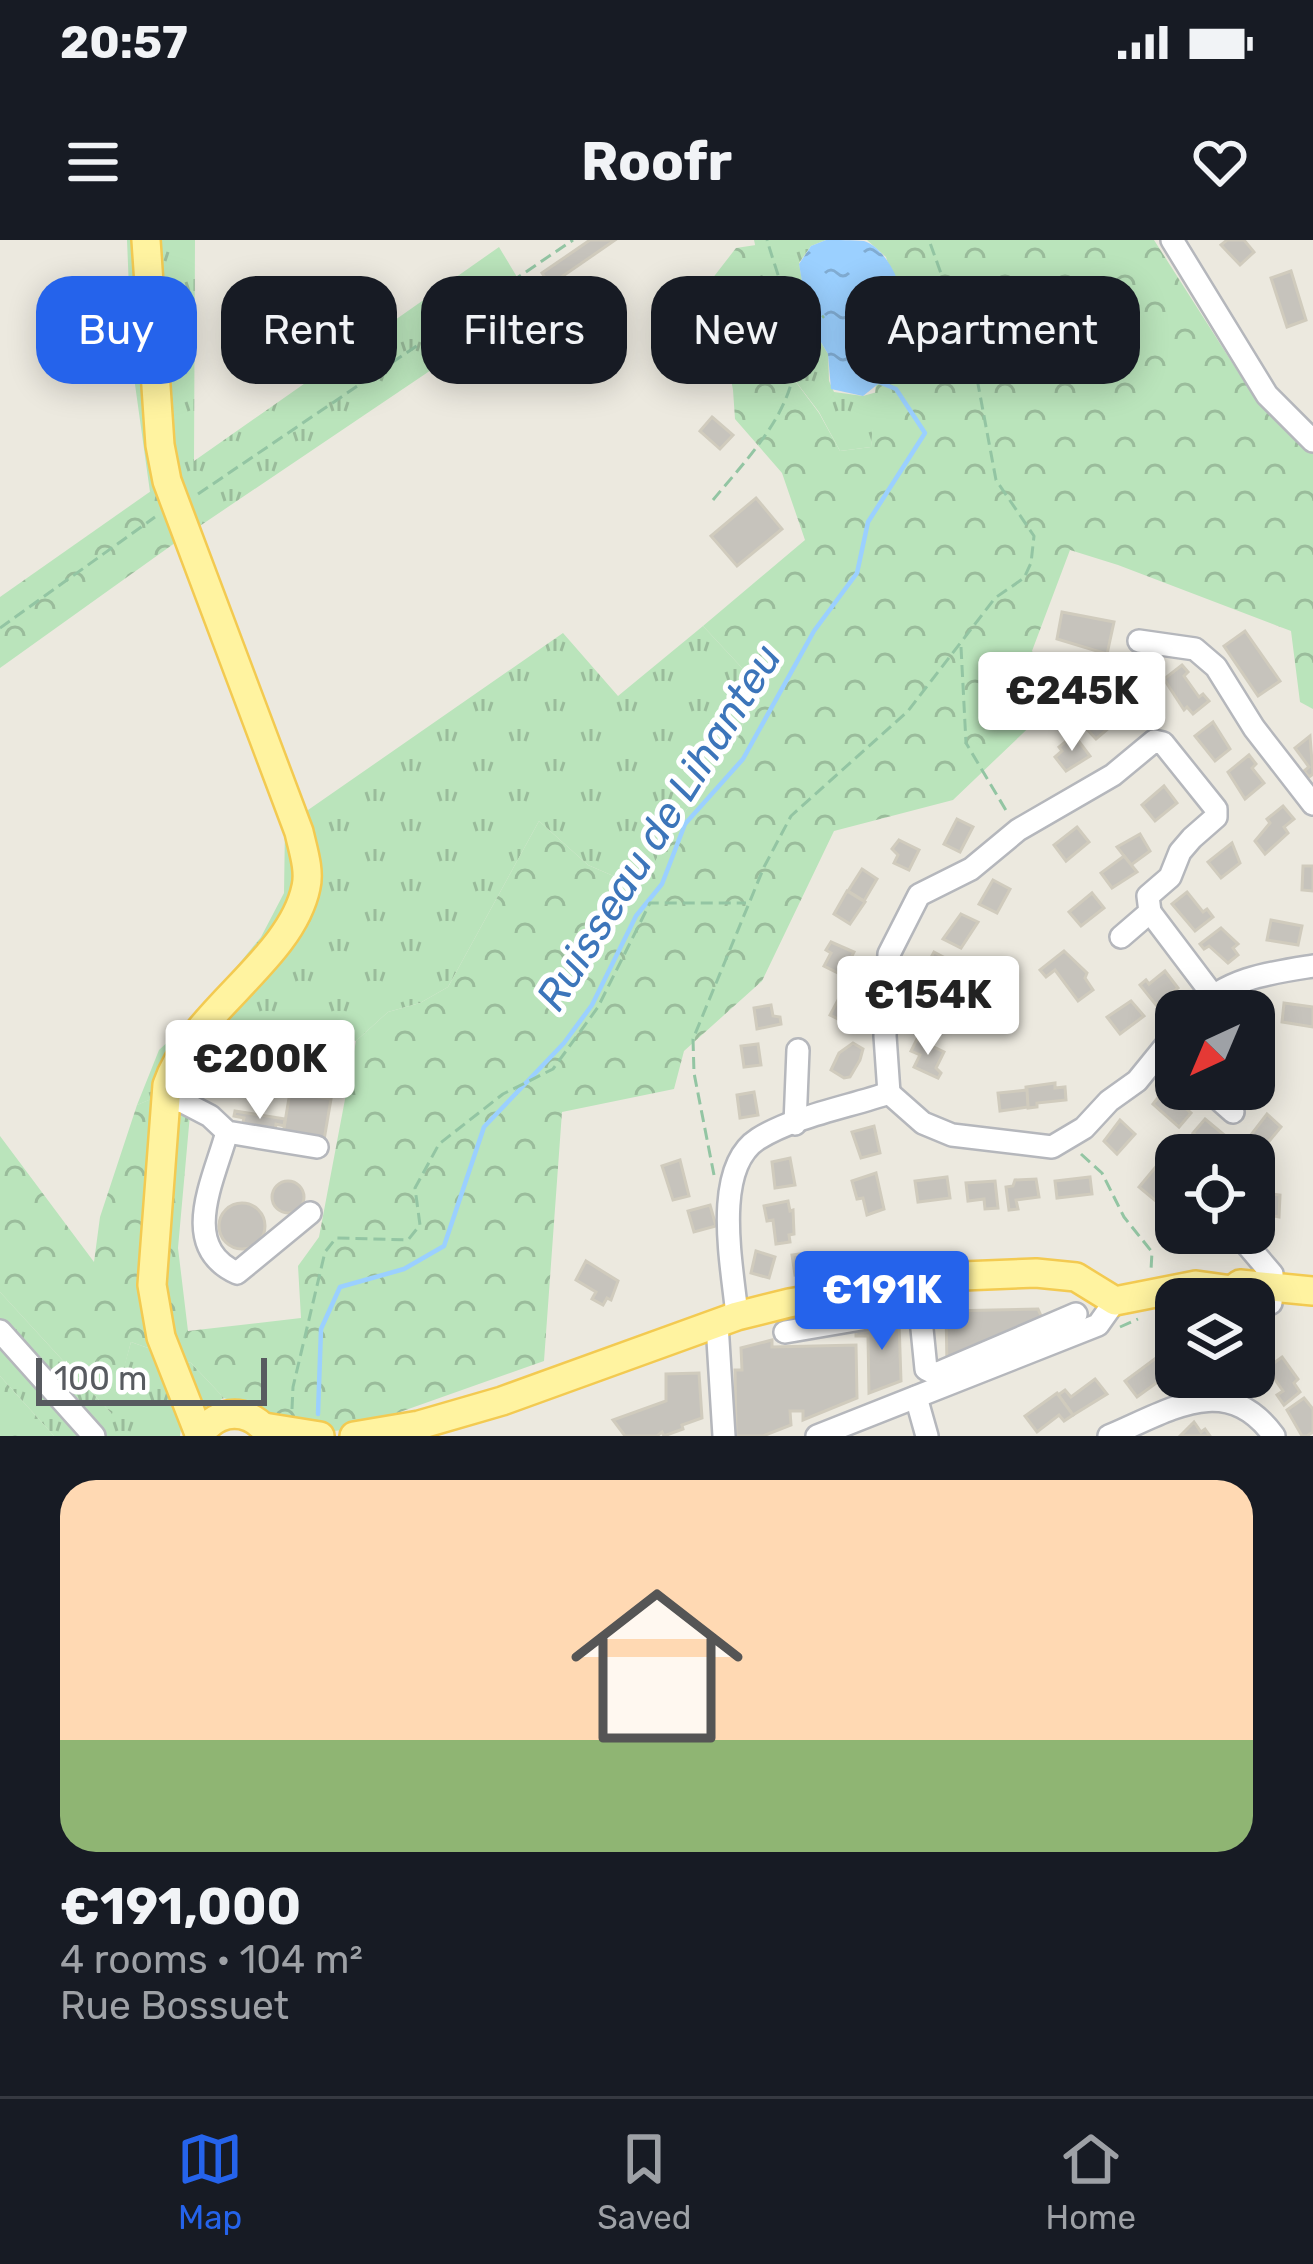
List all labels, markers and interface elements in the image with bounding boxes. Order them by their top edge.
text: 20:57 [60,16,188,69]
icon: menu [60,129,126,195]
icon: heart [1187,129,1253,195]
text: Roofr [581,130,732,194]
chip: Buy [36,276,197,384]
chip: Rent [221,276,397,384]
chip: Filters [421,276,627,384]
chip: New [651,276,821,384]
chip: Apartment [845,276,1140,384]
water label: Ruisseau de Lihanteu [526,635,792,1020]
pin: €245K [988,652,1156,754]
text: €245K [1005,668,1139,714]
pin: €154K [844,956,1012,1058]
text: €154K [864,972,992,1018]
north arrow [1155,990,1275,1110]
map controls [1155,990,1275,1398]
pin: €200K [176,1020,344,1122]
text: €200K [193,1036,327,1082]
button: locate [1155,1134,1275,1254]
pin: €191K [798,1251,966,1353]
text: €191K [822,1267,942,1313]
button: layers [1155,1278,1275,1398]
scale bar [36,1352,267,1405]
text: 100 m [54,1359,147,1398]
icon: home [549,1558,765,1774]
text: €191,000 [60,1876,301,1937]
text: 4 rooms · 104 m² [60,1937,363,1983]
text: Rue Bossuet [60,1983,289,2029]
tab: Map [177,2126,243,2237]
tab: Saved [597,2126,691,2237]
tab: Home [1046,2126,1136,2237]

